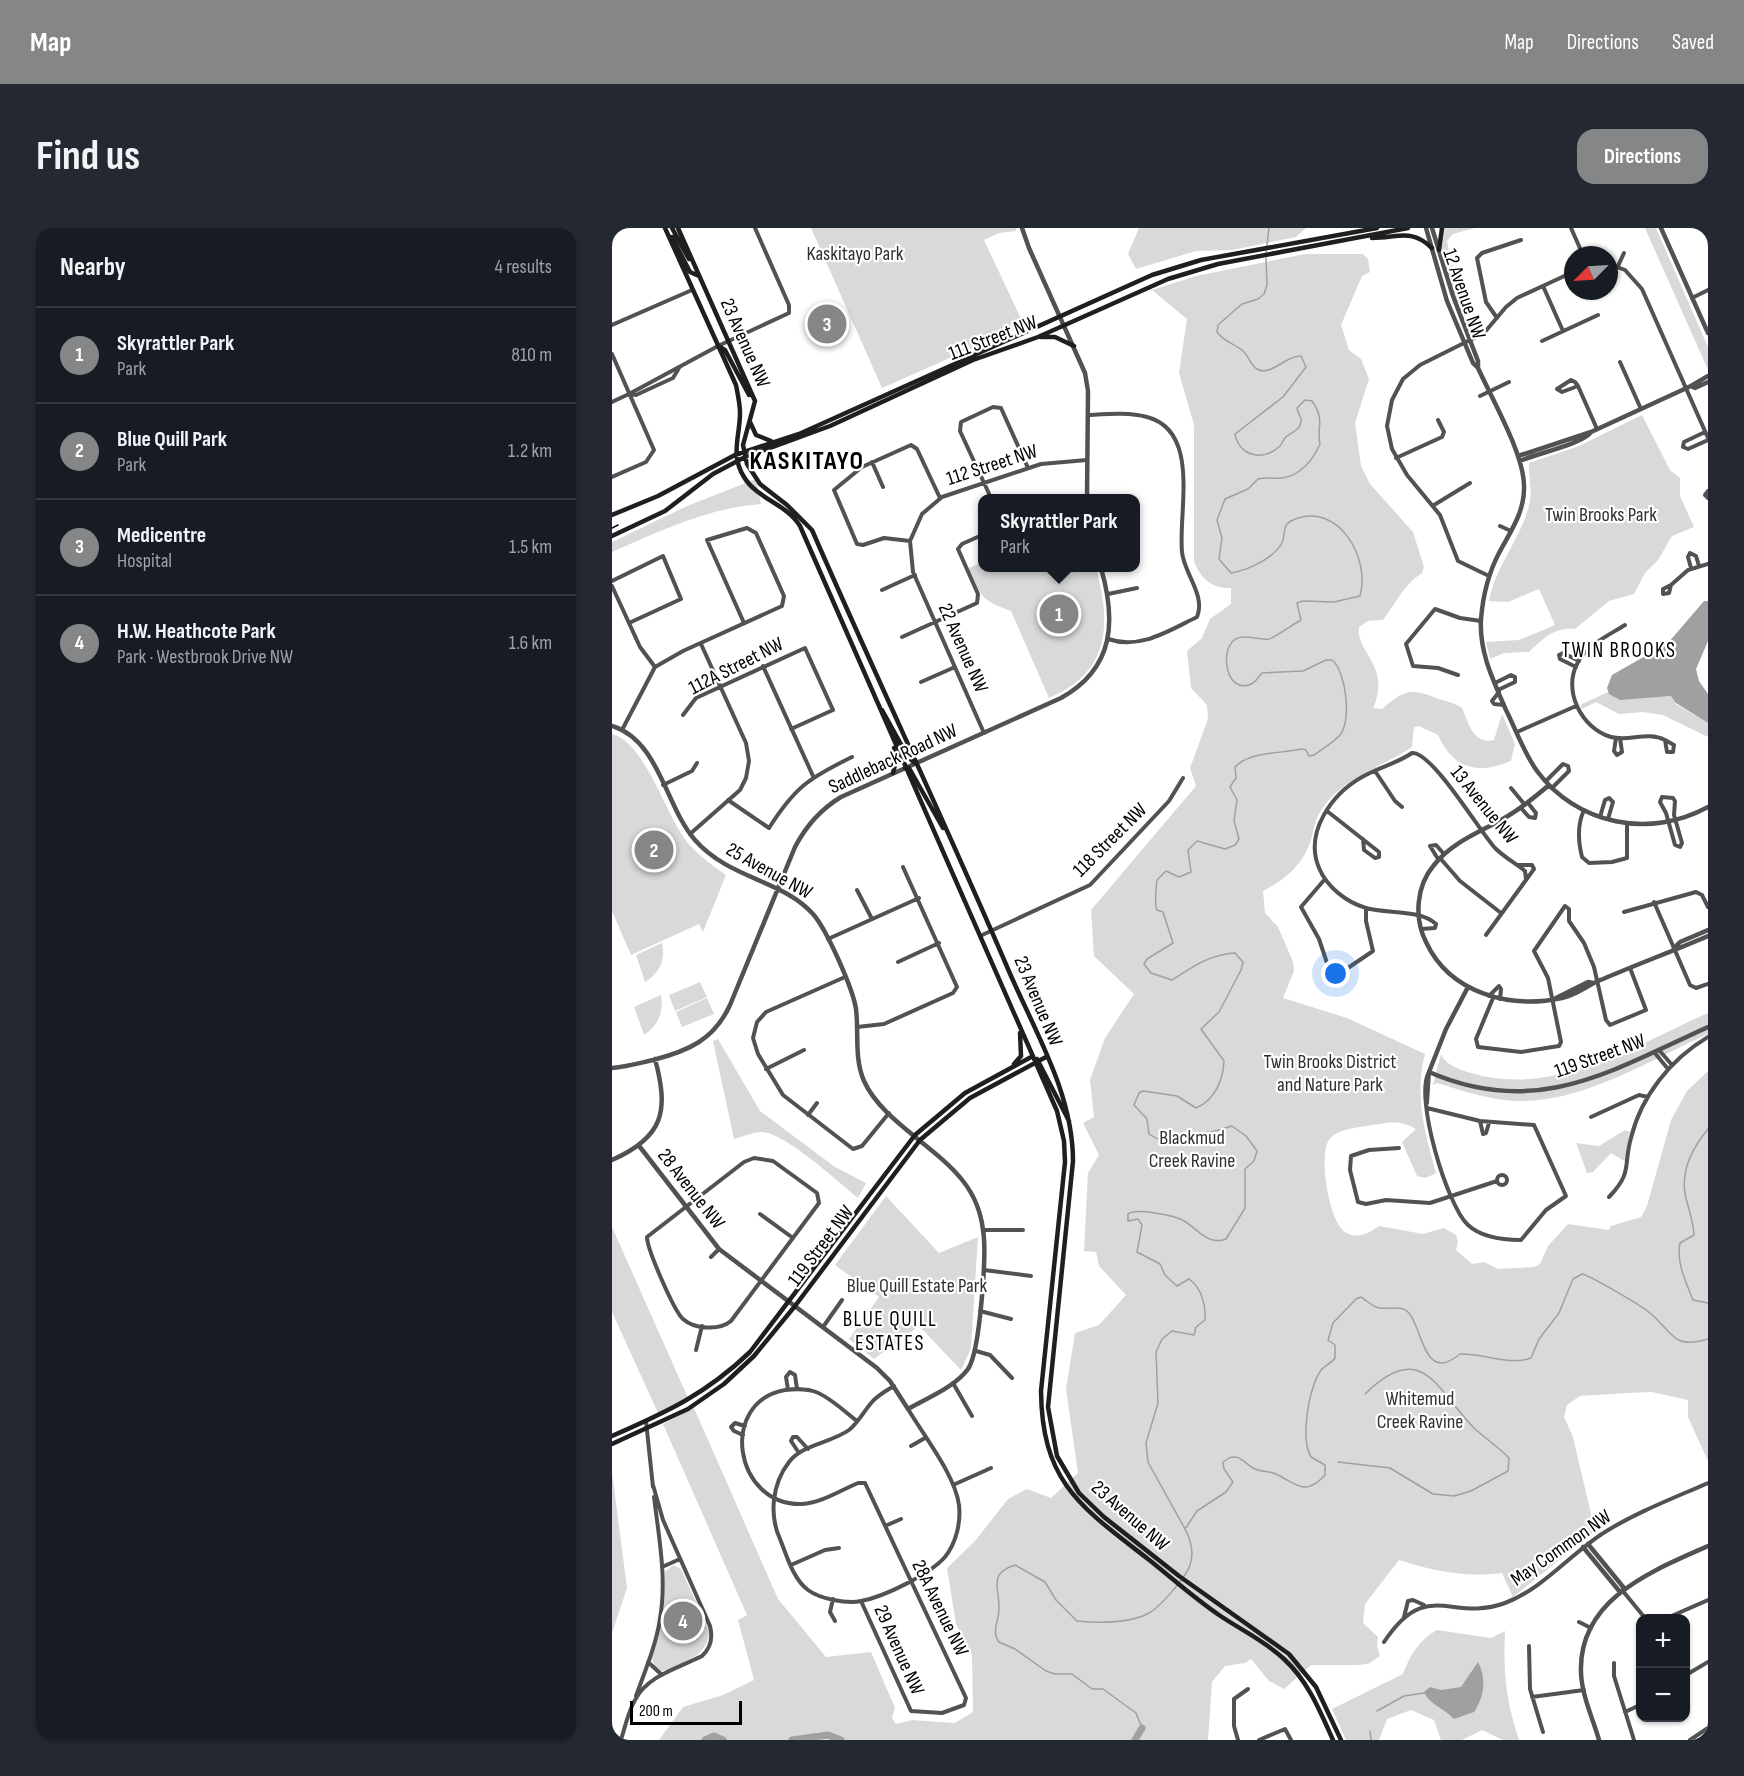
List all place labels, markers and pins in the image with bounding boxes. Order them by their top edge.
pin: 3 [808,302,846,346]
pin: 1 [1040,592,1078,636]
pin: 2 [634,828,674,872]
pin: 4 [664,1598,702,1644]

